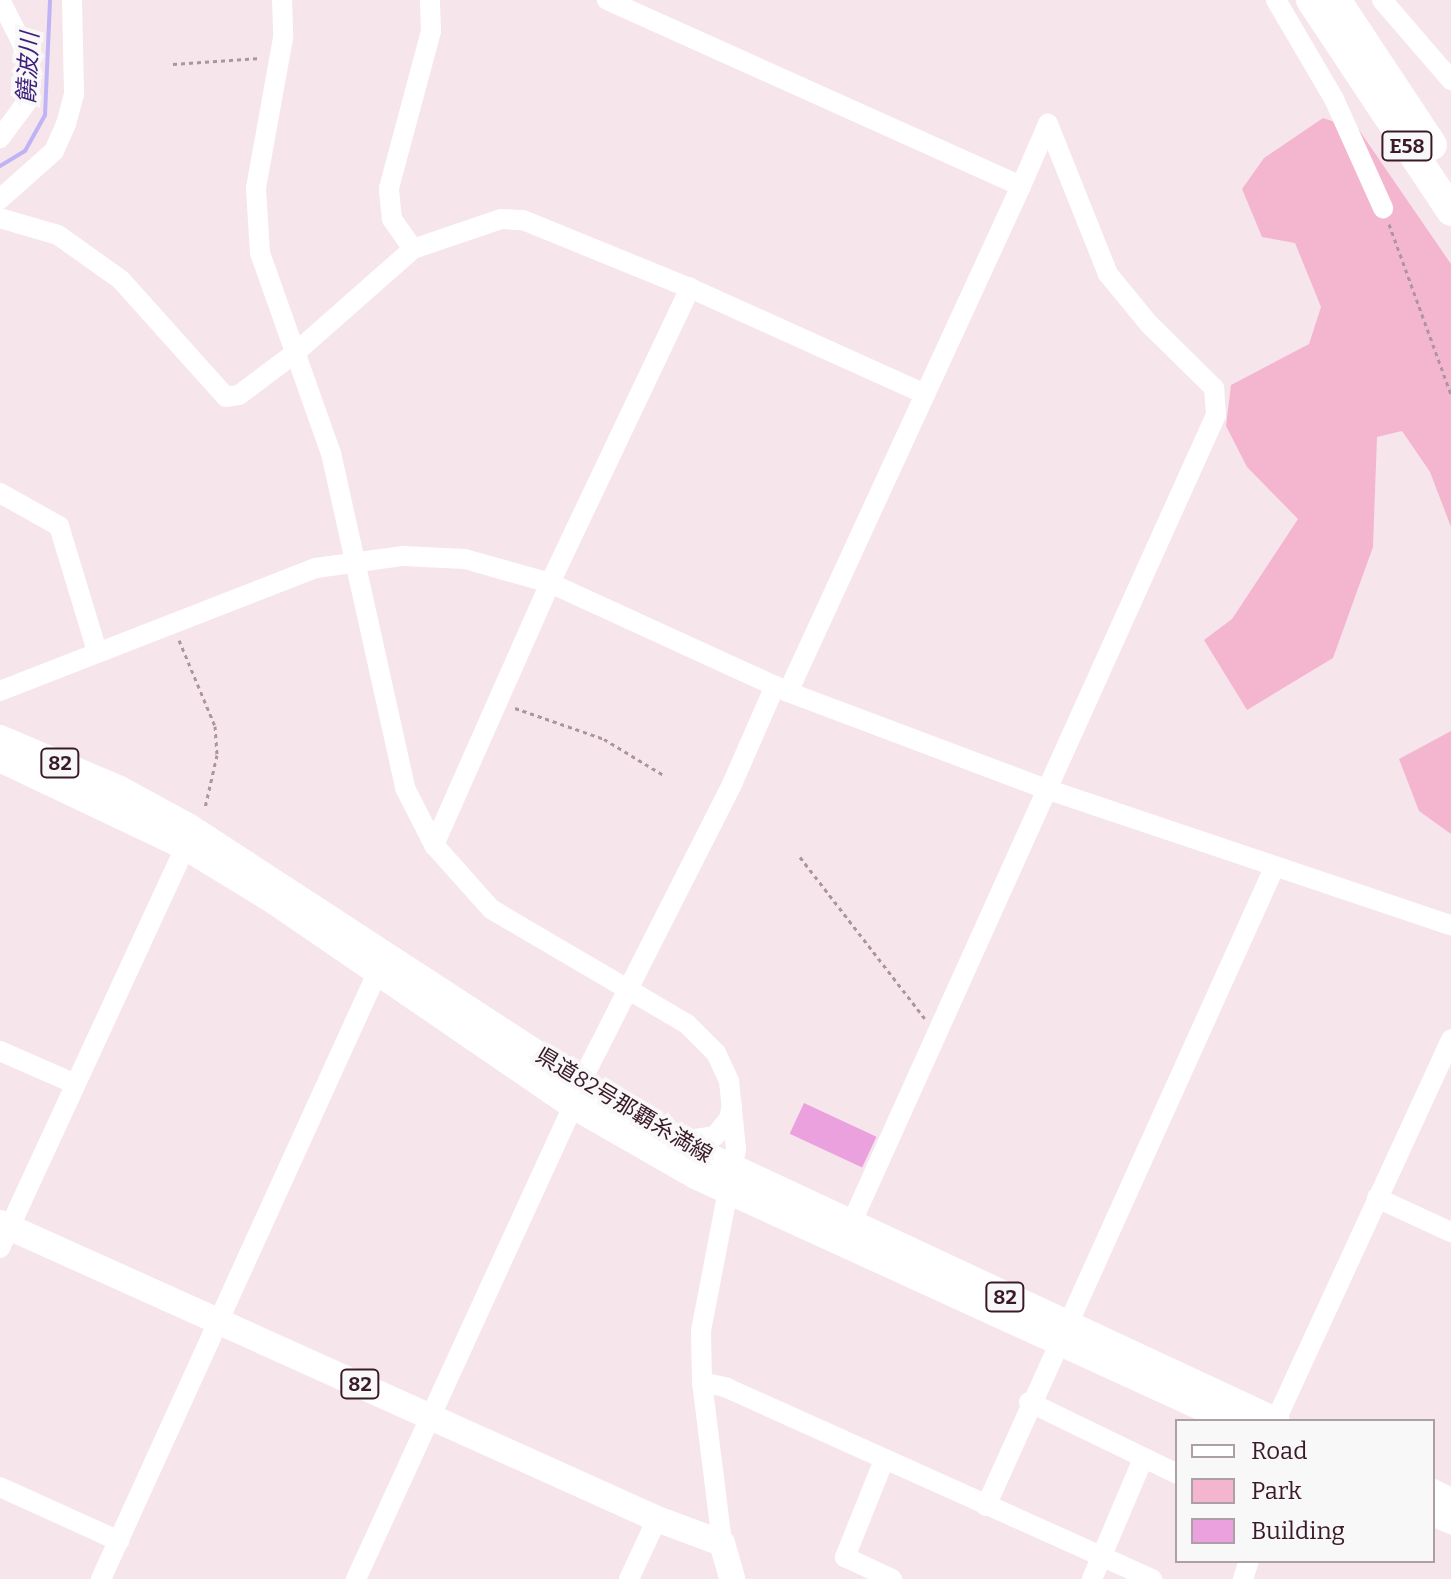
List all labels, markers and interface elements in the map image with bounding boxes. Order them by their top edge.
water label: 饒波川 [13,31,45,105]
road number: E58 [1381,130,1433,162]
road number: 82 [40,747,80,779]
street label: 県道82号那覇糸満線 [531,1042,717,1168]
road number: 82 [985,1281,1025,1313]
road number: 82 [340,1368,380,1400]
legend [1175,1419,1435,1563]
text: Road [1251,1437,1307,1465]
text: Park [1251,1477,1302,1505]
text: Building [1251,1517,1345,1545]

